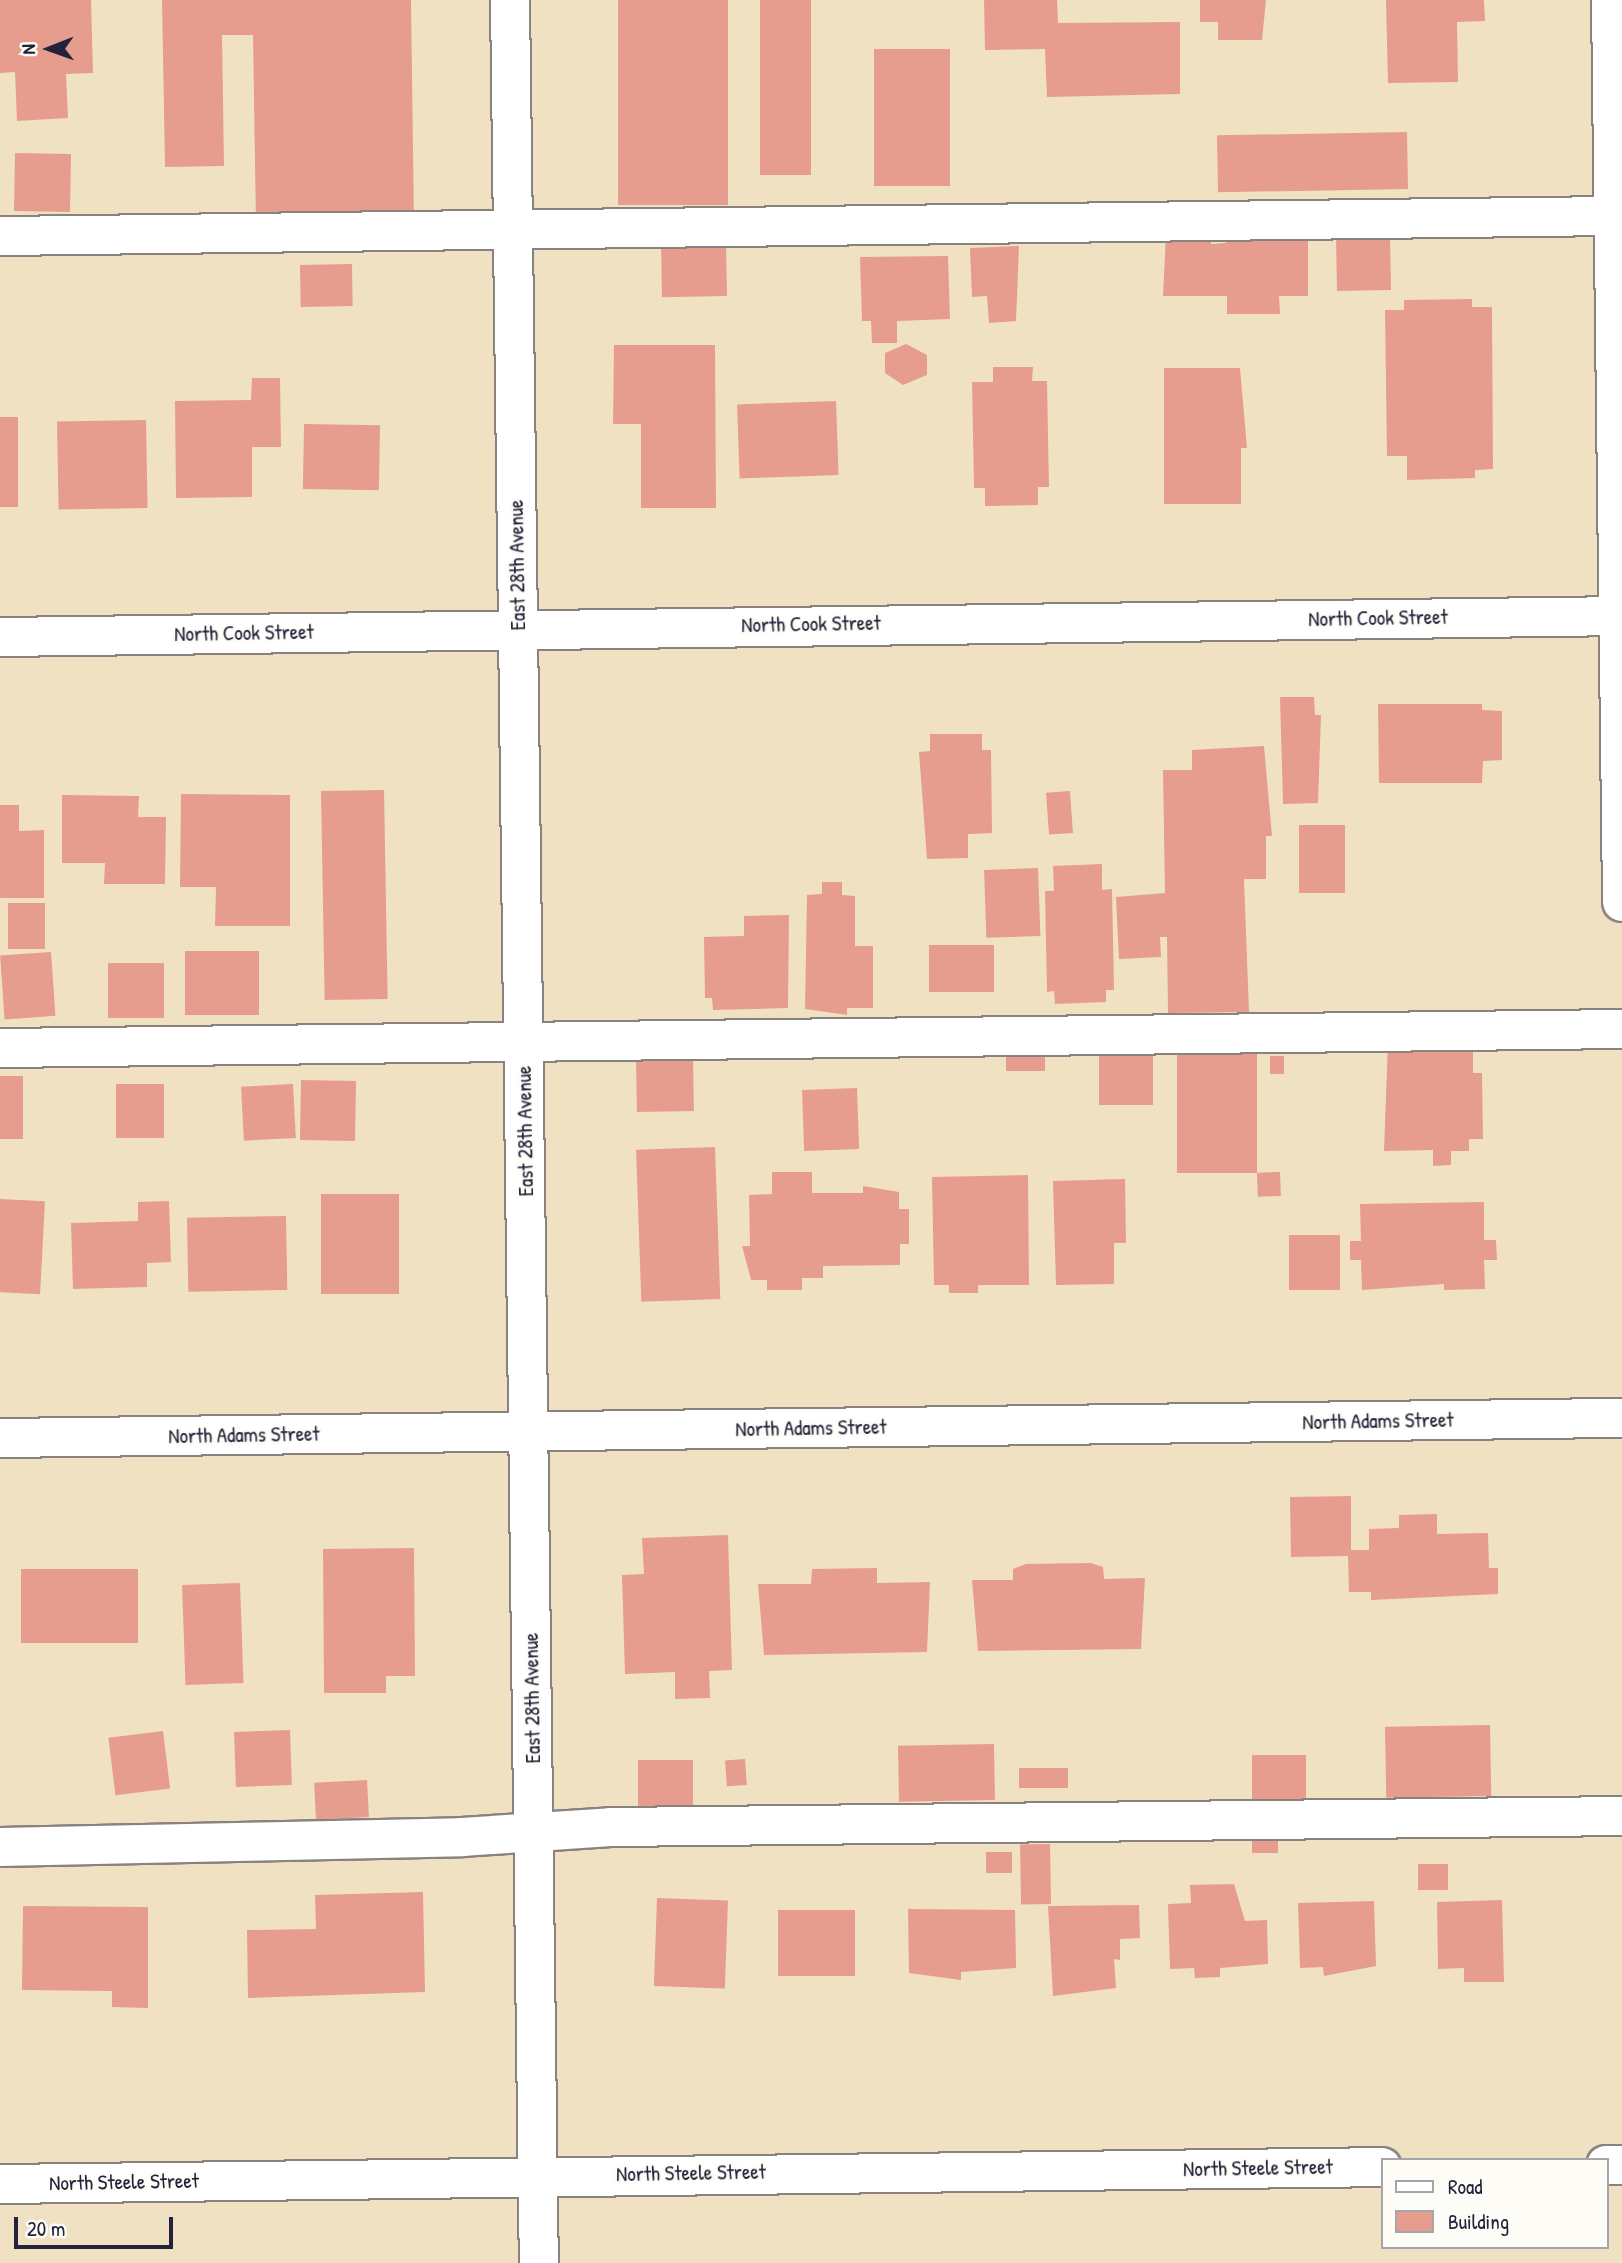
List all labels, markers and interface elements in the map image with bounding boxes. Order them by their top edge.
north arrow [14,14,84,84]
text: N [15,44,41,55]
street label: East 28th Avenue [503,499,531,631]
street label: North Cook Street [1308,604,1448,632]
street label: North Cook Street [741,610,881,638]
street label: North Cook Street [174,619,314,647]
street label: East 28th Avenue [511,1065,539,1197]
street label: North Adams Street [1302,1407,1454,1435]
street label: North Adams Street [735,1414,887,1442]
street label: North Adams Street [168,1421,320,1449]
street label: East 28th Avenue [518,1632,546,1764]
street label: North Steele Street [1183,2154,1333,2182]
legend [1380,2158,1608,2249]
street label: North Steele Street [616,2159,766,2187]
street label: North Steele Street [49,2168,199,2196]
text: Road [1448,2172,1482,2201]
scale bar [18,2204,177,2248]
text: Building [1448,2207,1509,2236]
text: 20 m [27,2214,65,2243]

